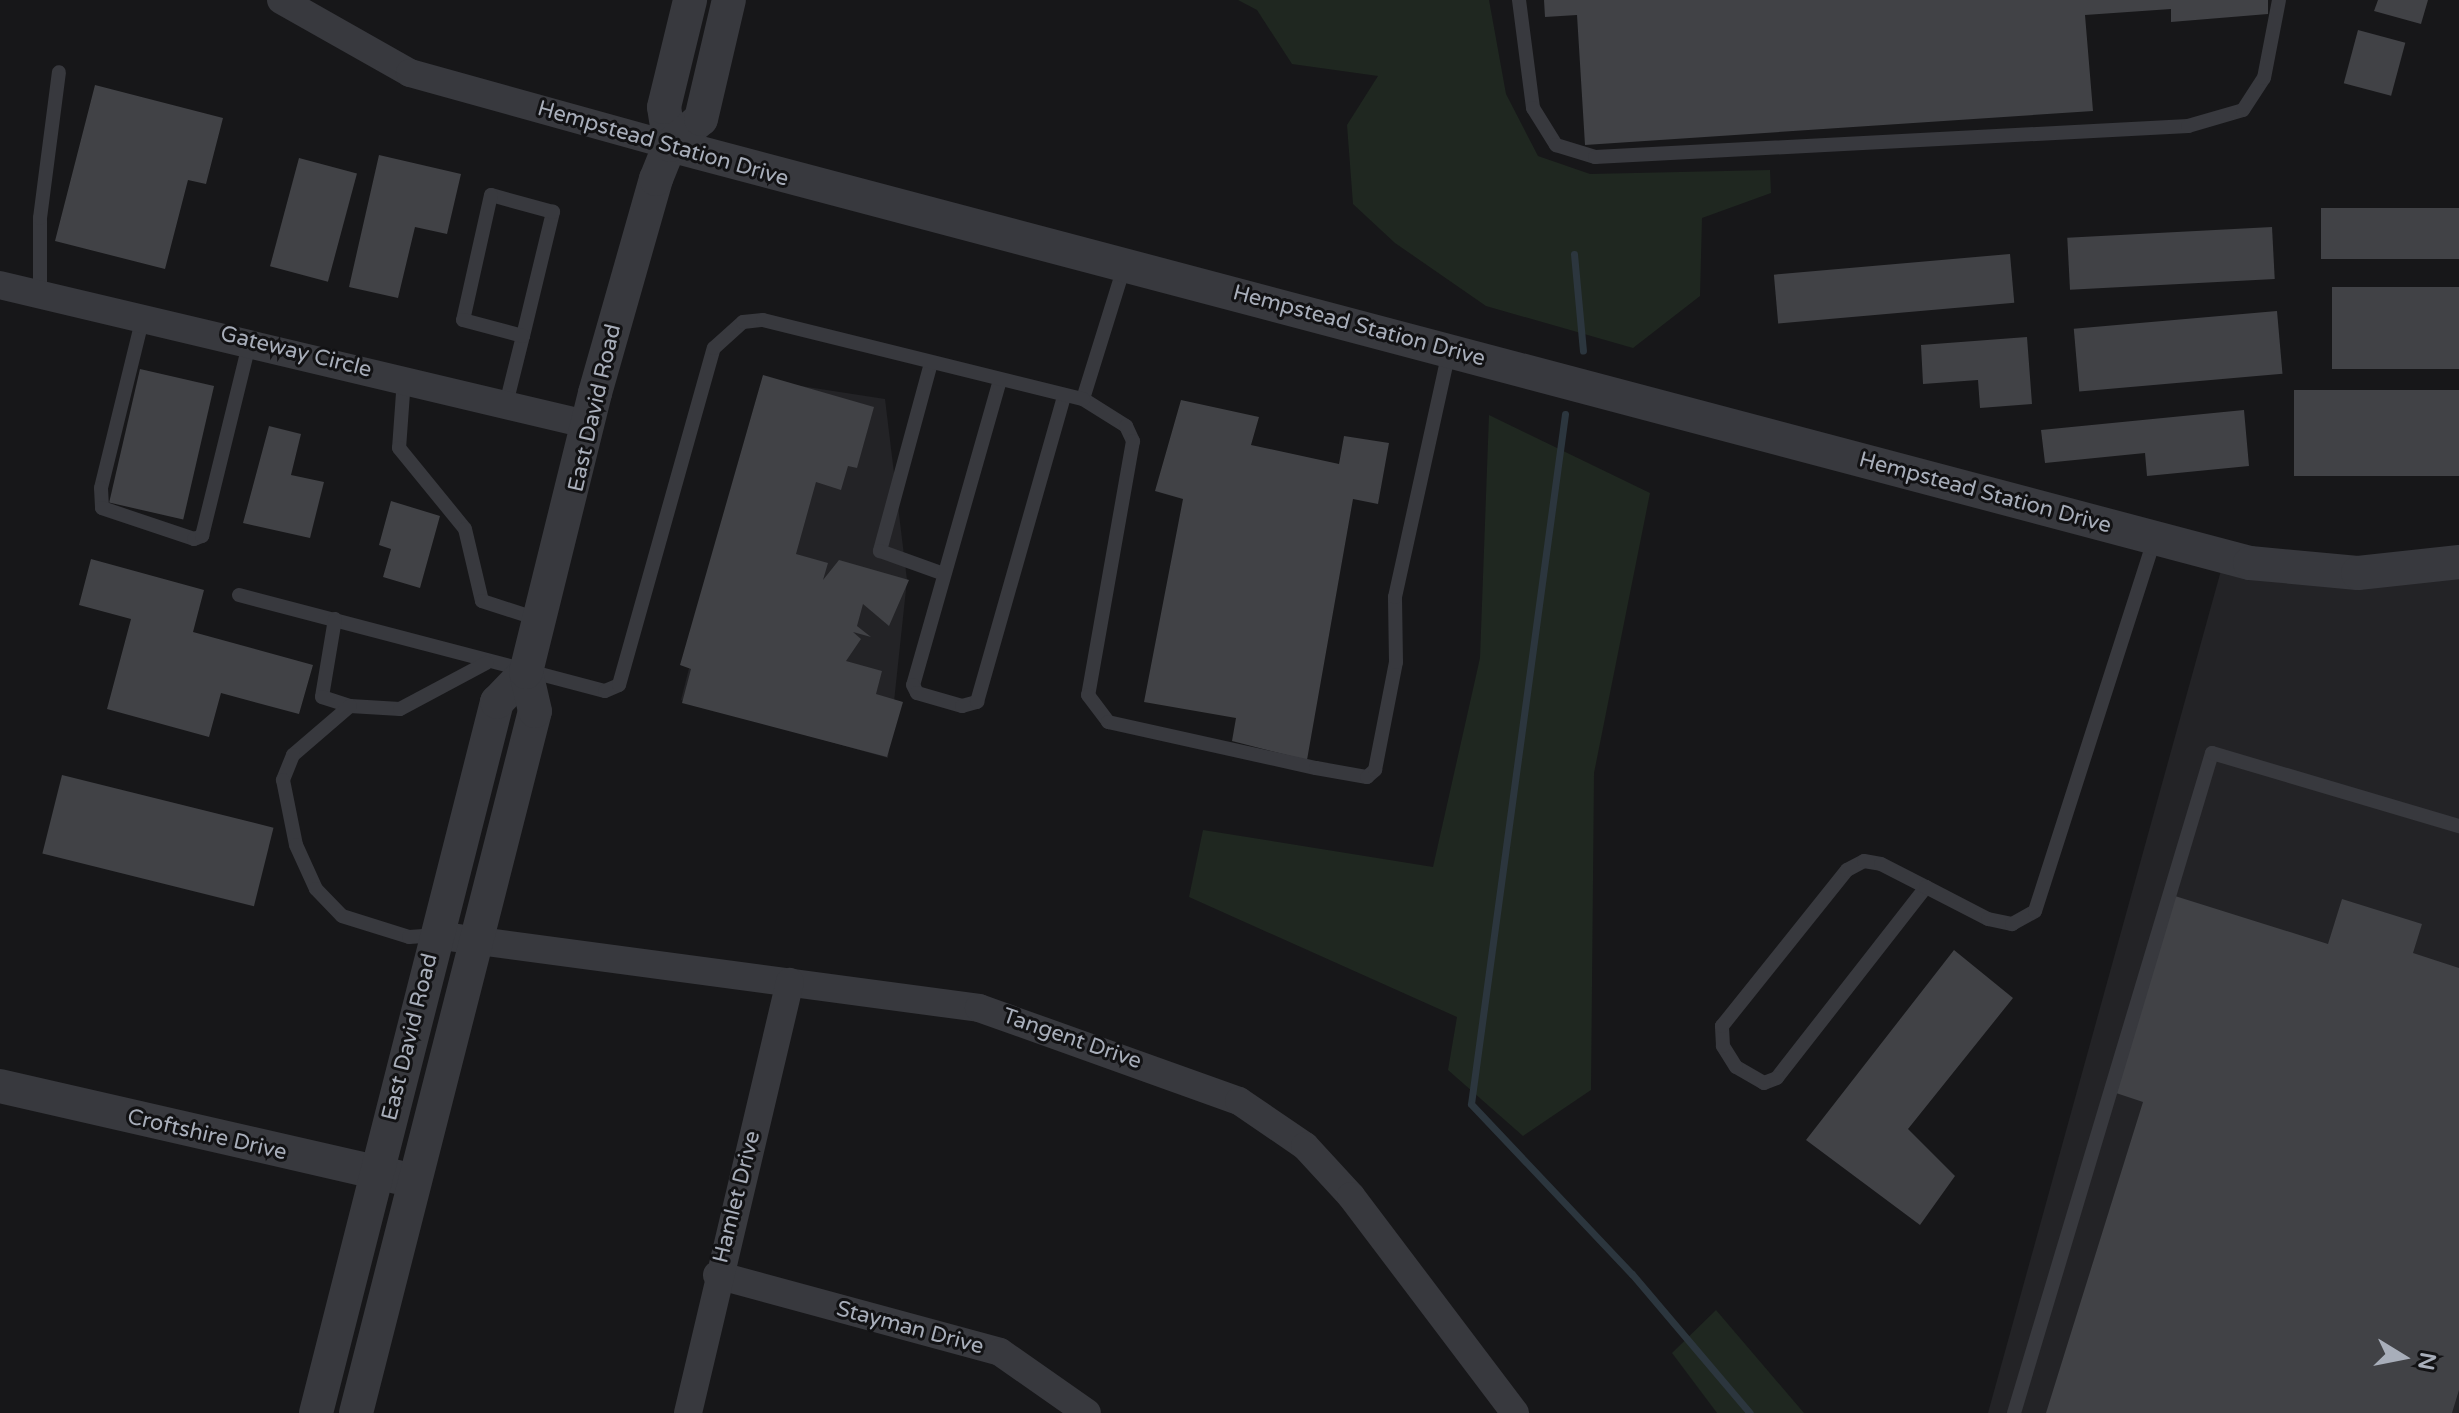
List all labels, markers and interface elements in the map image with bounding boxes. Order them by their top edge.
street label: Hempstead Station Drive [534,95,792,193]
street label: Hempstead Station Drive [1230,280,1488,372]
street label: Gateway Circle [218,320,374,384]
street label: East David Road [563,322,627,494]
street label: Hempstead Station Drive [1856,447,2114,539]
street label: East David Road [376,951,444,1123]
street label: Tangent Drive [999,1003,1145,1075]
street label: Croftshire Drive [125,1104,289,1166]
street label: Hamlet Drive [708,1128,766,1266]
street label: Stayman Drive [834,1296,986,1360]
north arrow [2363,1317,2443,1397]
text: N [2412,1350,2441,1372]

